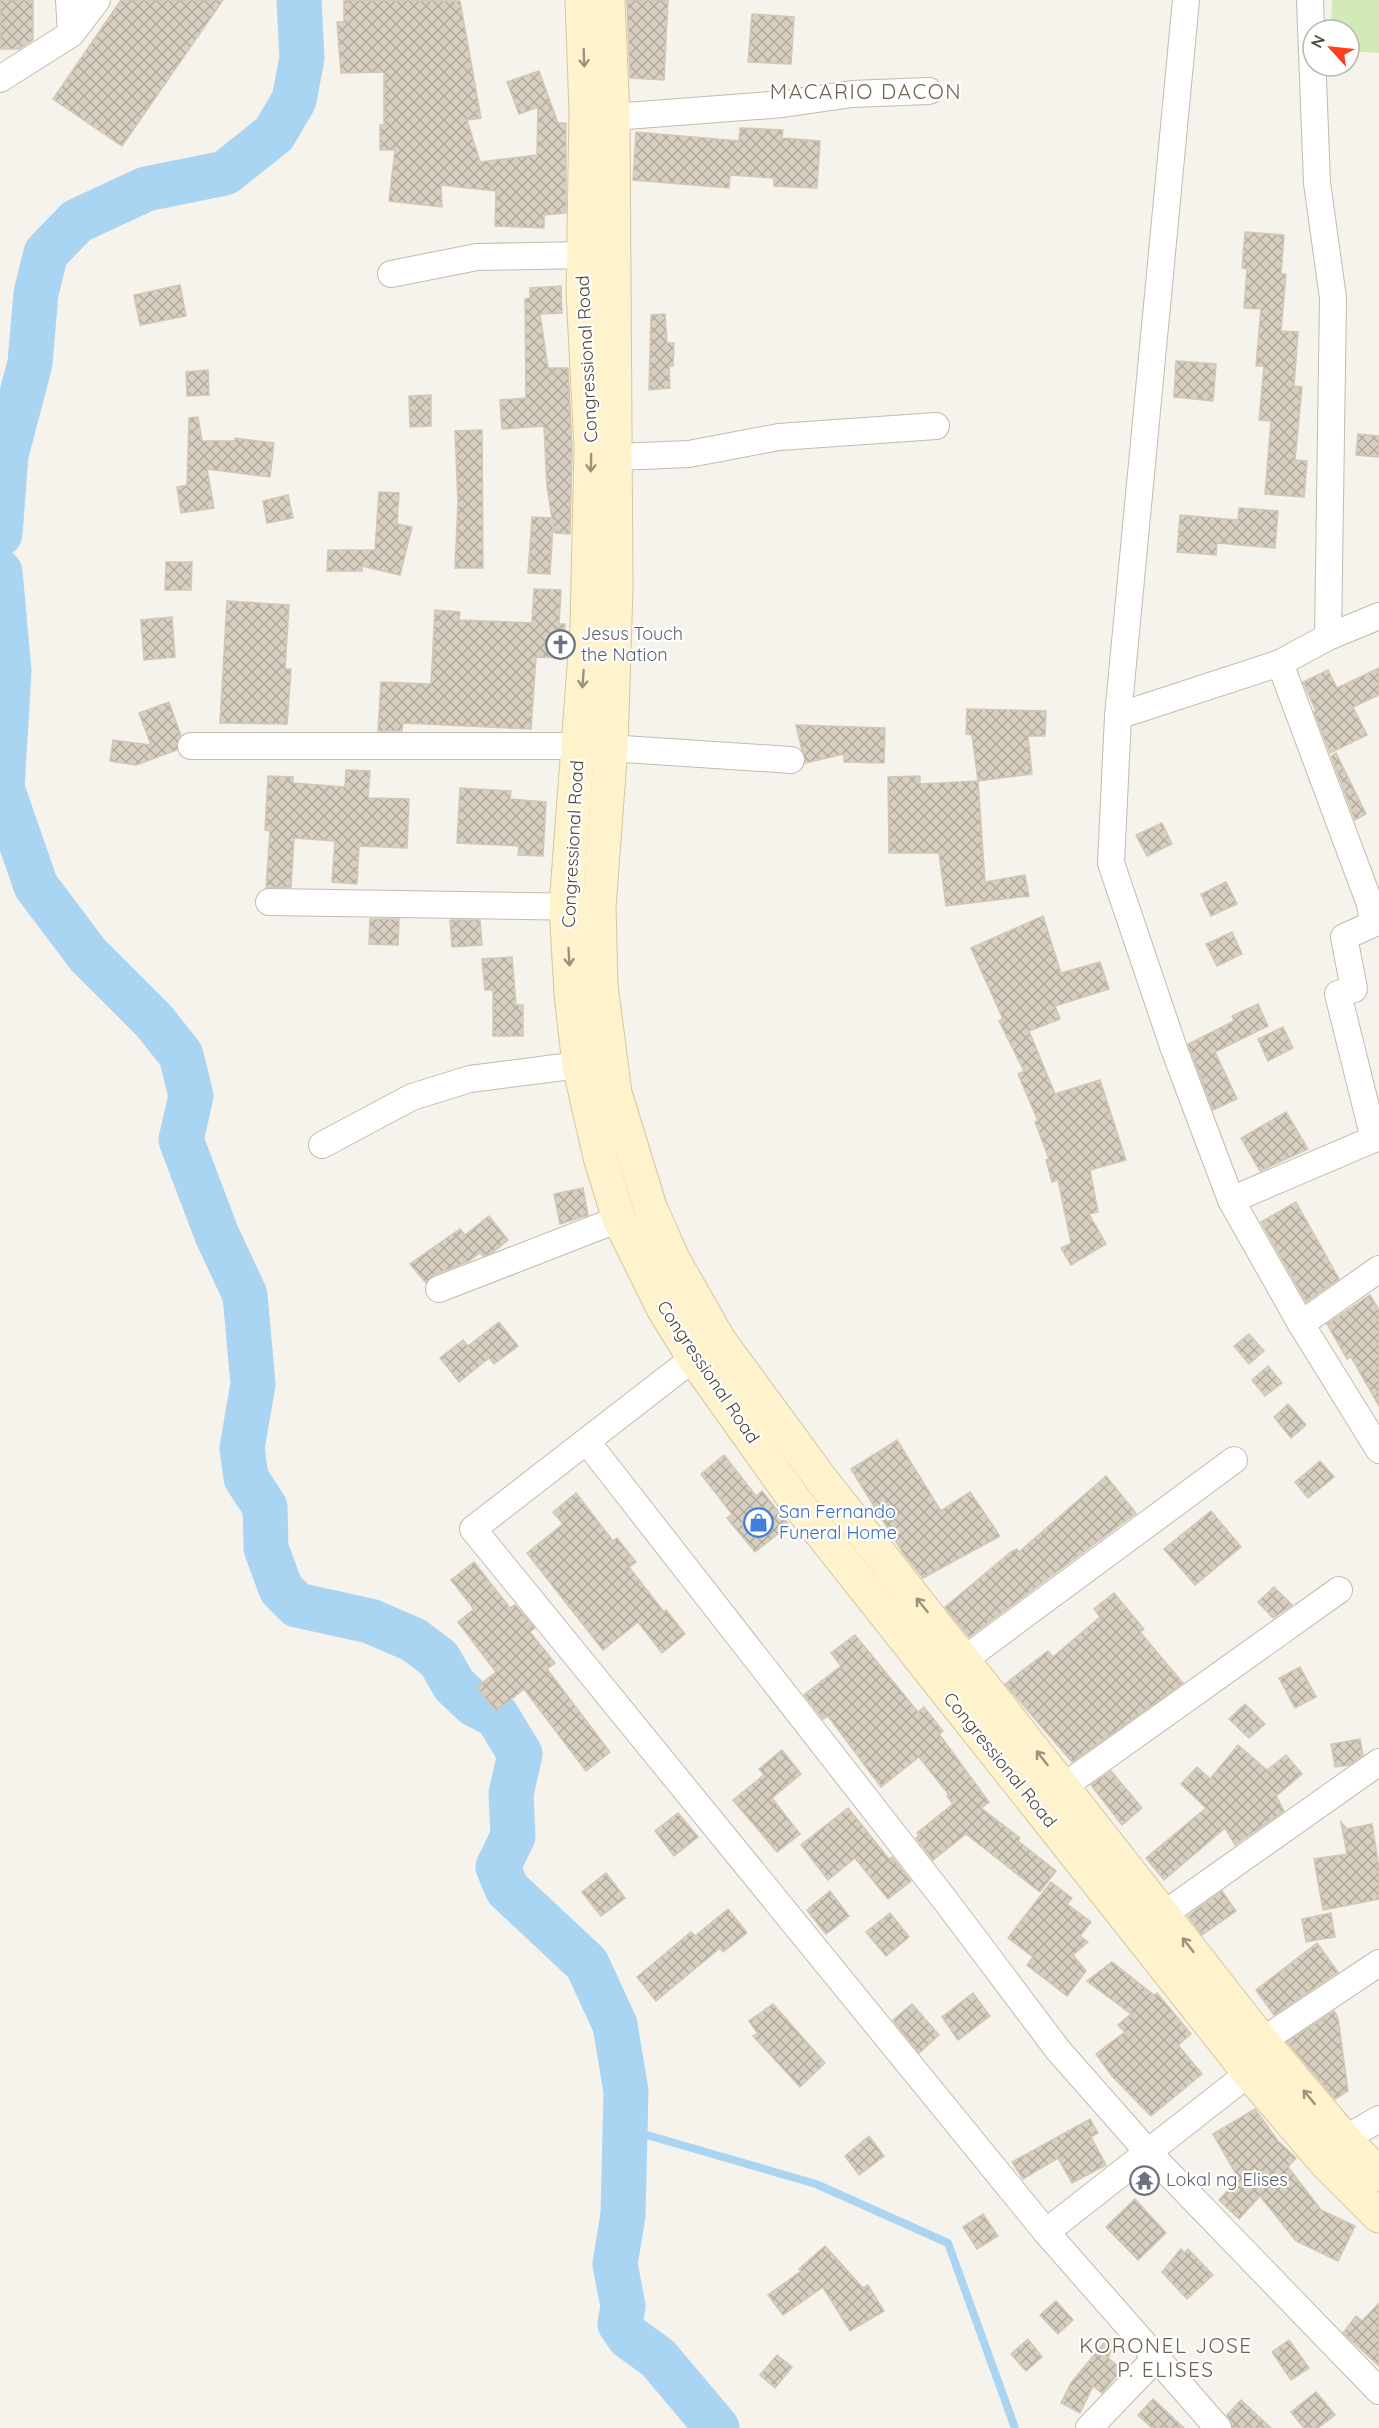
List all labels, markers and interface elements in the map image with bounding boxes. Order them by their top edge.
north arrow [1301,18,1361,78]
text: N [1306,31,1329,51]
one-way arrow [579,48,590,68]
district label: MACARIO DACON [770,78,962,104]
street label: Congressional Road [571,275,602,443]
one-way arrow [585,453,597,473]
place label: Jesus Touch the Nation [581,622,683,666]
church icon: Jesus Touch the Nation [544,628,576,660]
one-way arrow [577,668,588,688]
street label: Congressional Road [557,760,588,928]
one-way arrow [564,947,575,967]
street label: Congressional Road [652,1296,765,1448]
place label: San Fernando Funeral Home [779,1500,897,1544]
shop icon: San Fernando Funeral Home [742,1506,774,1538]
one-way arrow [915,1597,928,1613]
street label: Congressional Road [939,1687,1062,1832]
one-way arrow [1036,1750,1049,1766]
one-way arrow [1182,1937,1195,1953]
one-way arrow [1303,2089,1316,2105]
temple icon: Lokal ng Elises [1129,2164,1161,2196]
place label: Lokal ng Elises [1166,2168,1288,2191]
district label: KORONEL JOSE P. ELISES [1079,2332,1253,2382]

